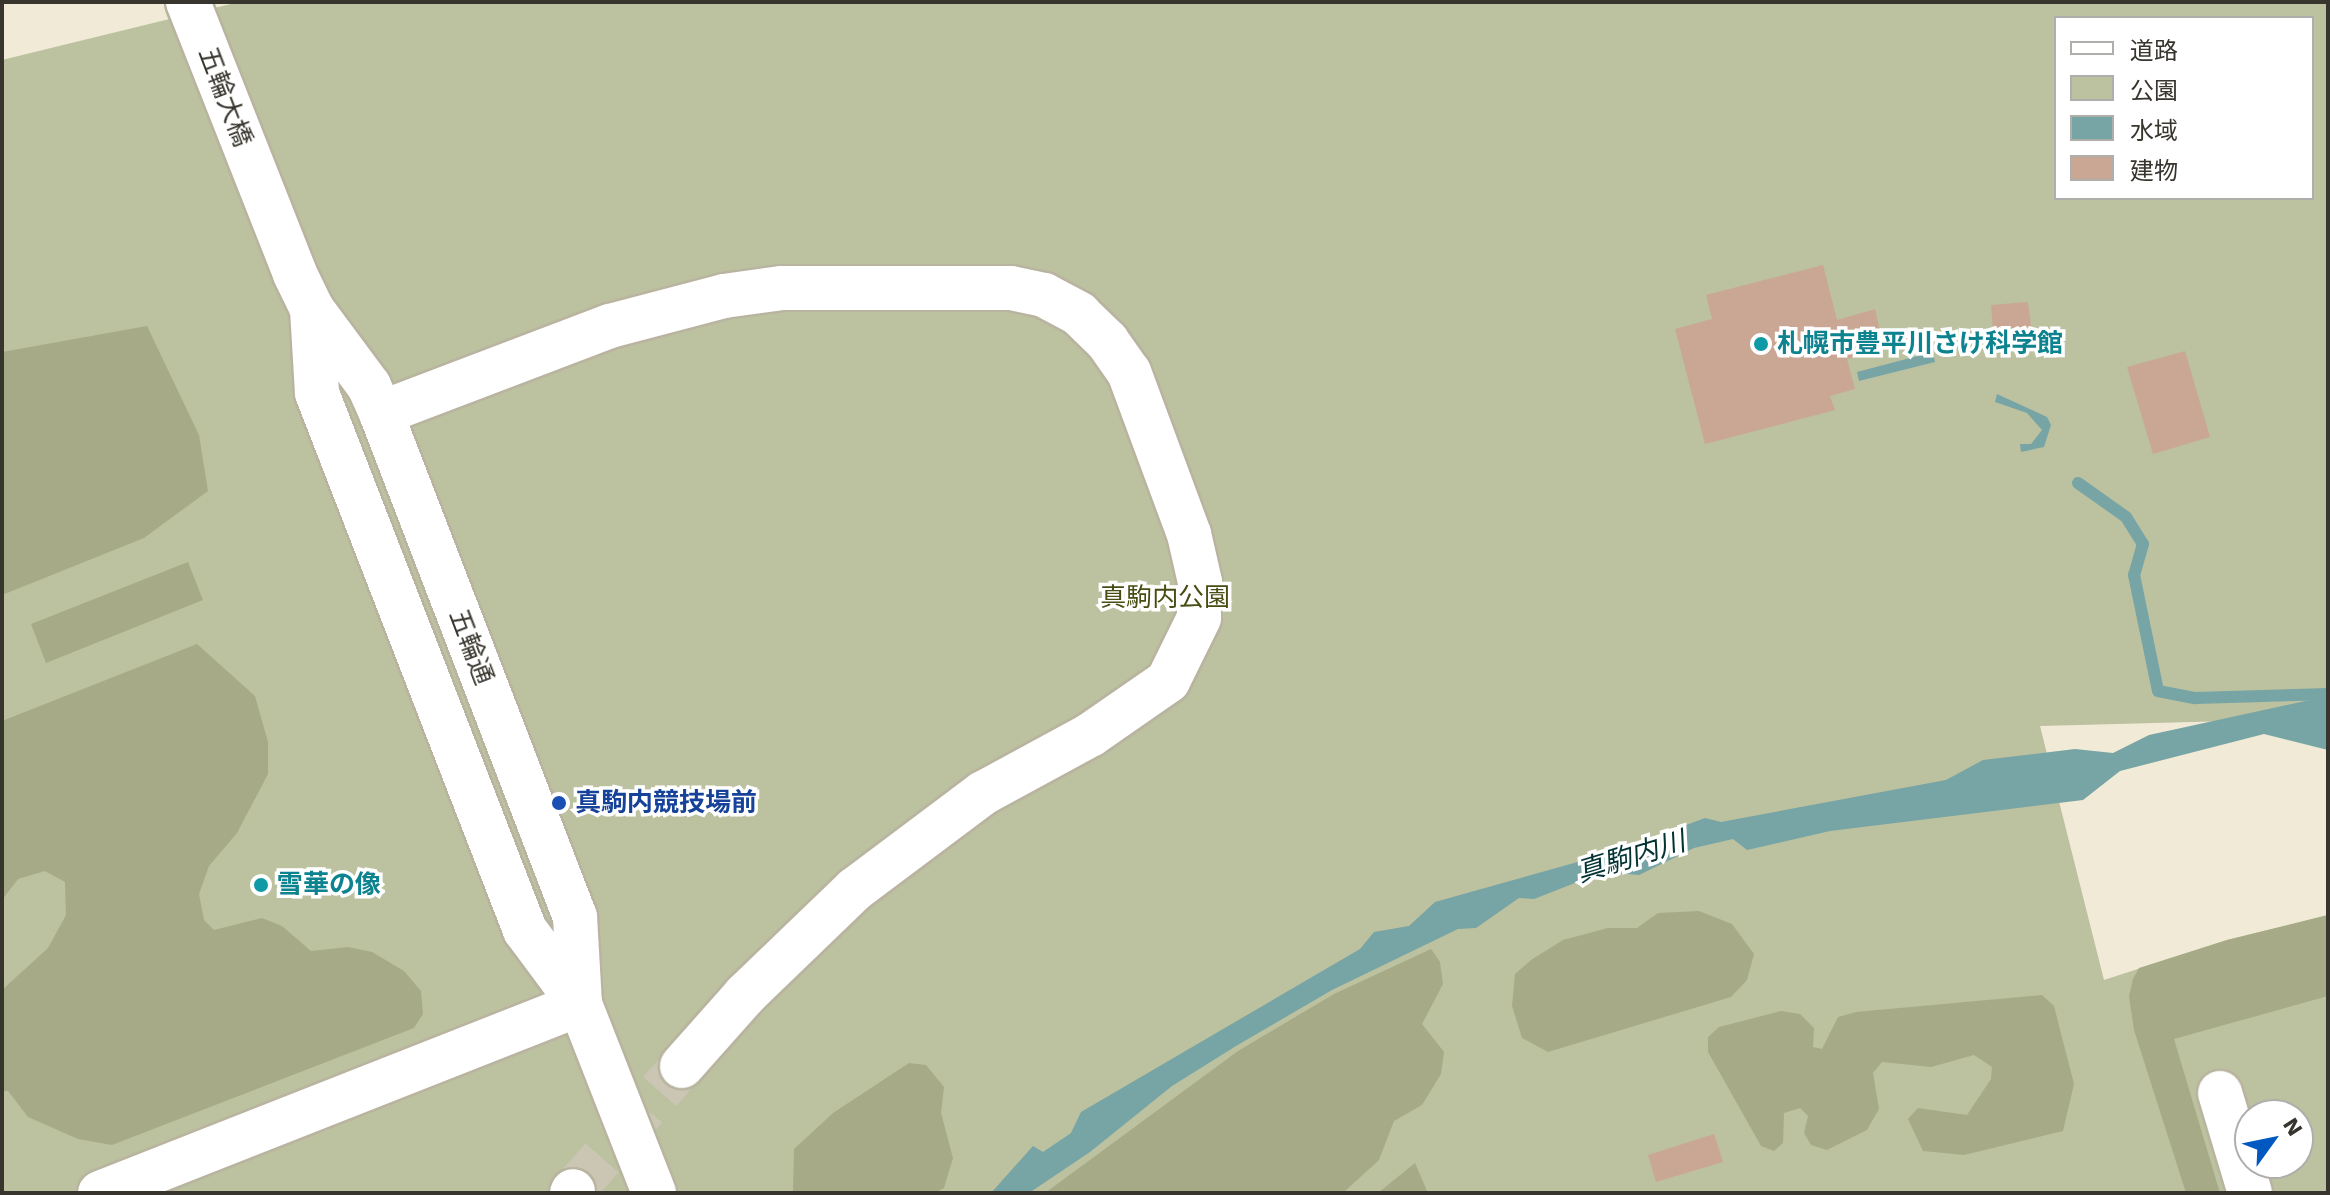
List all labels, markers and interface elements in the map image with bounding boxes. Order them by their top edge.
legend [2054,16,2314,200]
text: 道路 [2130,37,2178,65]
street label: 五輪大橋 [192,43,258,151]
text: 公園 [2130,77,2178,105]
text: 水域 [2130,117,2178,145]
text: 建物 [2130,157,2178,185]
place label: 札幌市豊平川さけ科学館 [1777,328,2063,360]
marker: 札幌市豊平川さけ科学館 [1752,335,1770,353]
park label: 真駒内公園 [1100,582,1230,614]
street label: 五輪通 [442,605,500,689]
place label: 真駒内競技場前 [575,787,757,819]
marker: 真駒内競技場前 [550,794,568,812]
water label: 真駒内川 [1573,825,1689,889]
place label: 雪華の像 [277,869,381,901]
marker: 雪華の像 [252,876,270,894]
north arrow [2234,1099,2314,1179]
text: N [2278,1113,2308,1140]

